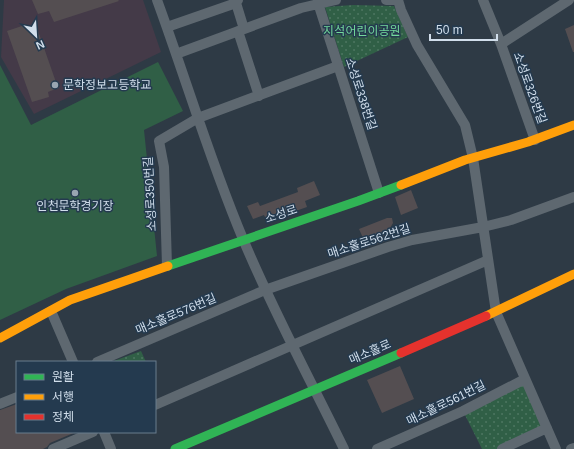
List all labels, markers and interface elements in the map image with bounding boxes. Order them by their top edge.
north arrow [16,16,56,56]
scale bar [430,16,497,42]
text: 50 m [436,23,463,37]
park label: 지석어린이공원 [323,24,401,38]
text: N [34,38,46,52]
street label: 소성로326번길 [511,50,549,126]
street label: 소성로338번길 [343,56,379,132]
place label: 문학정보고등학교 [63,78,151,92]
marker: 문학정보고등학교 [50,80,60,90]
street label: 소성로350번길 [141,156,159,232]
marker: 인천문학경기장 [70,188,80,198]
place label: 인천문학경기장 [36,199,114,213]
street label: 소성로 [263,202,299,226]
street label: 매소홀로562번길 [326,221,412,261]
street label: 매소홀로576번길 [134,291,218,337]
street label: 매소홀로 [347,337,393,367]
legend [16,361,156,433]
text: 원활 [52,370,74,384]
street label: 매소홀로561번길 [404,378,488,428]
text: 서행 [52,390,74,404]
text: 정체 [52,410,74,424]

